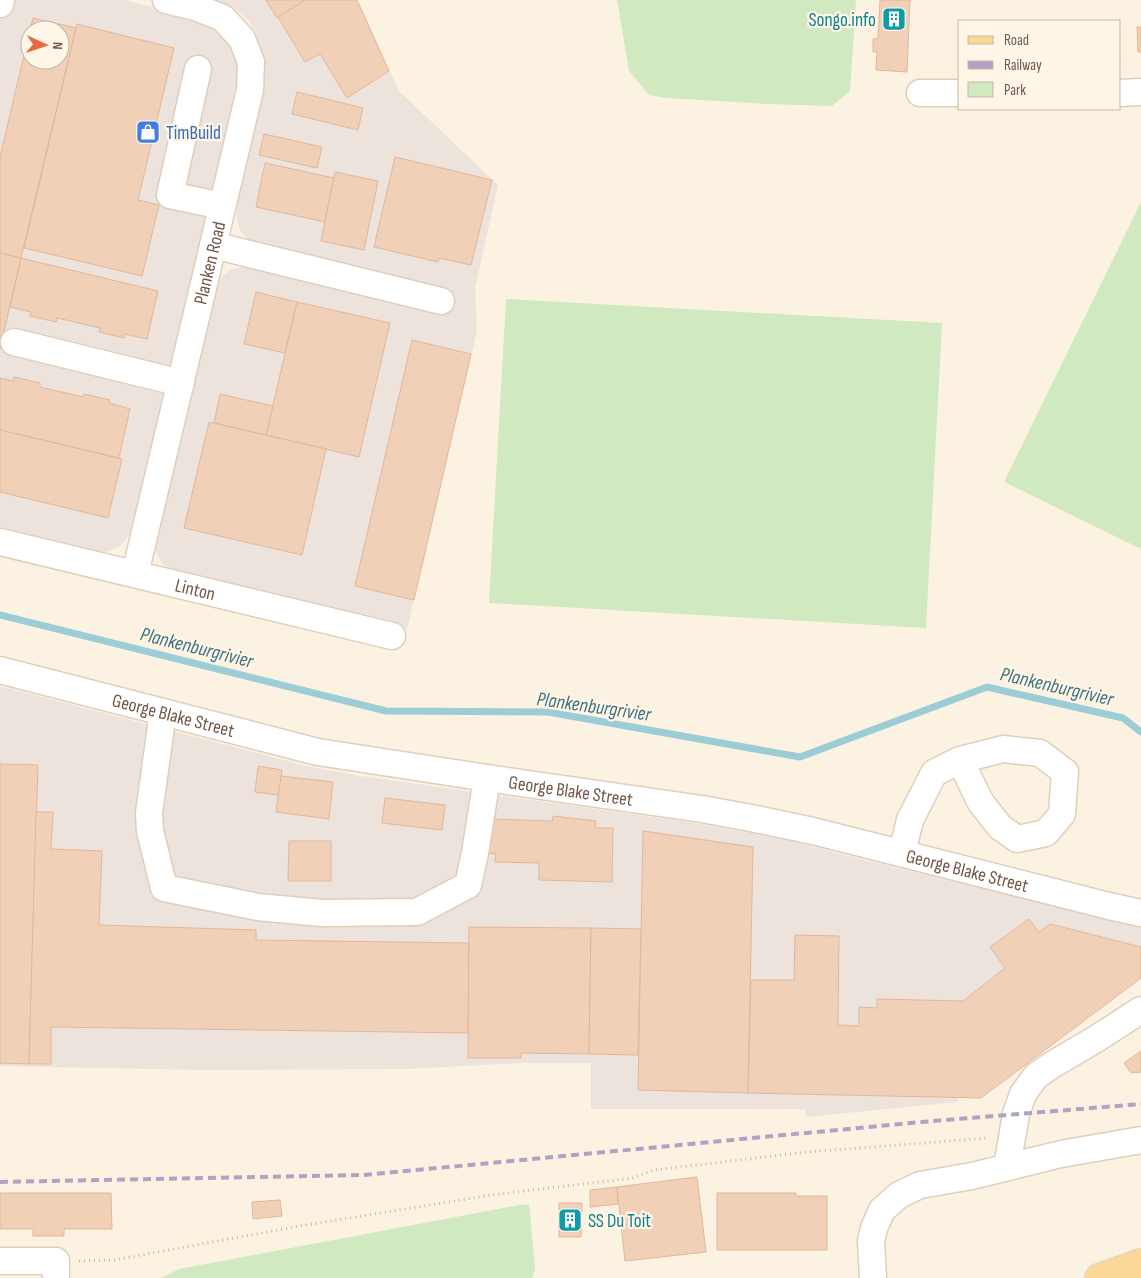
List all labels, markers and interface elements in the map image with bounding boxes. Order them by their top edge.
building icon: Songo.info [881,6,907,32]
place label: Songo.info [808,9,876,32]
north arrow [20,20,70,70]
legend [958,20,1121,110]
text: Road [1004,31,1029,50]
text: N [49,41,66,50]
text: Railway [1004,56,1042,75]
text: Park [1004,81,1026,100]
shop icon: TimBuild [135,119,161,145]
place label: TimBuild [166,122,221,145]
street label: Planken Road [189,219,231,307]
street label: Linton [173,574,217,606]
water label: Plankenburgrivier [138,622,257,674]
water label: Plankenburgrivier [998,662,1117,712]
water label: Plankenburgrivier [535,687,654,727]
street label: George Blake Street [109,689,237,743]
street label: George Blake Street [507,771,634,812]
street label: George Blake Street [903,845,1031,898]
building icon: SS Du Toit [557,1207,583,1233]
place label: SS Du Toit [588,1210,651,1233]

